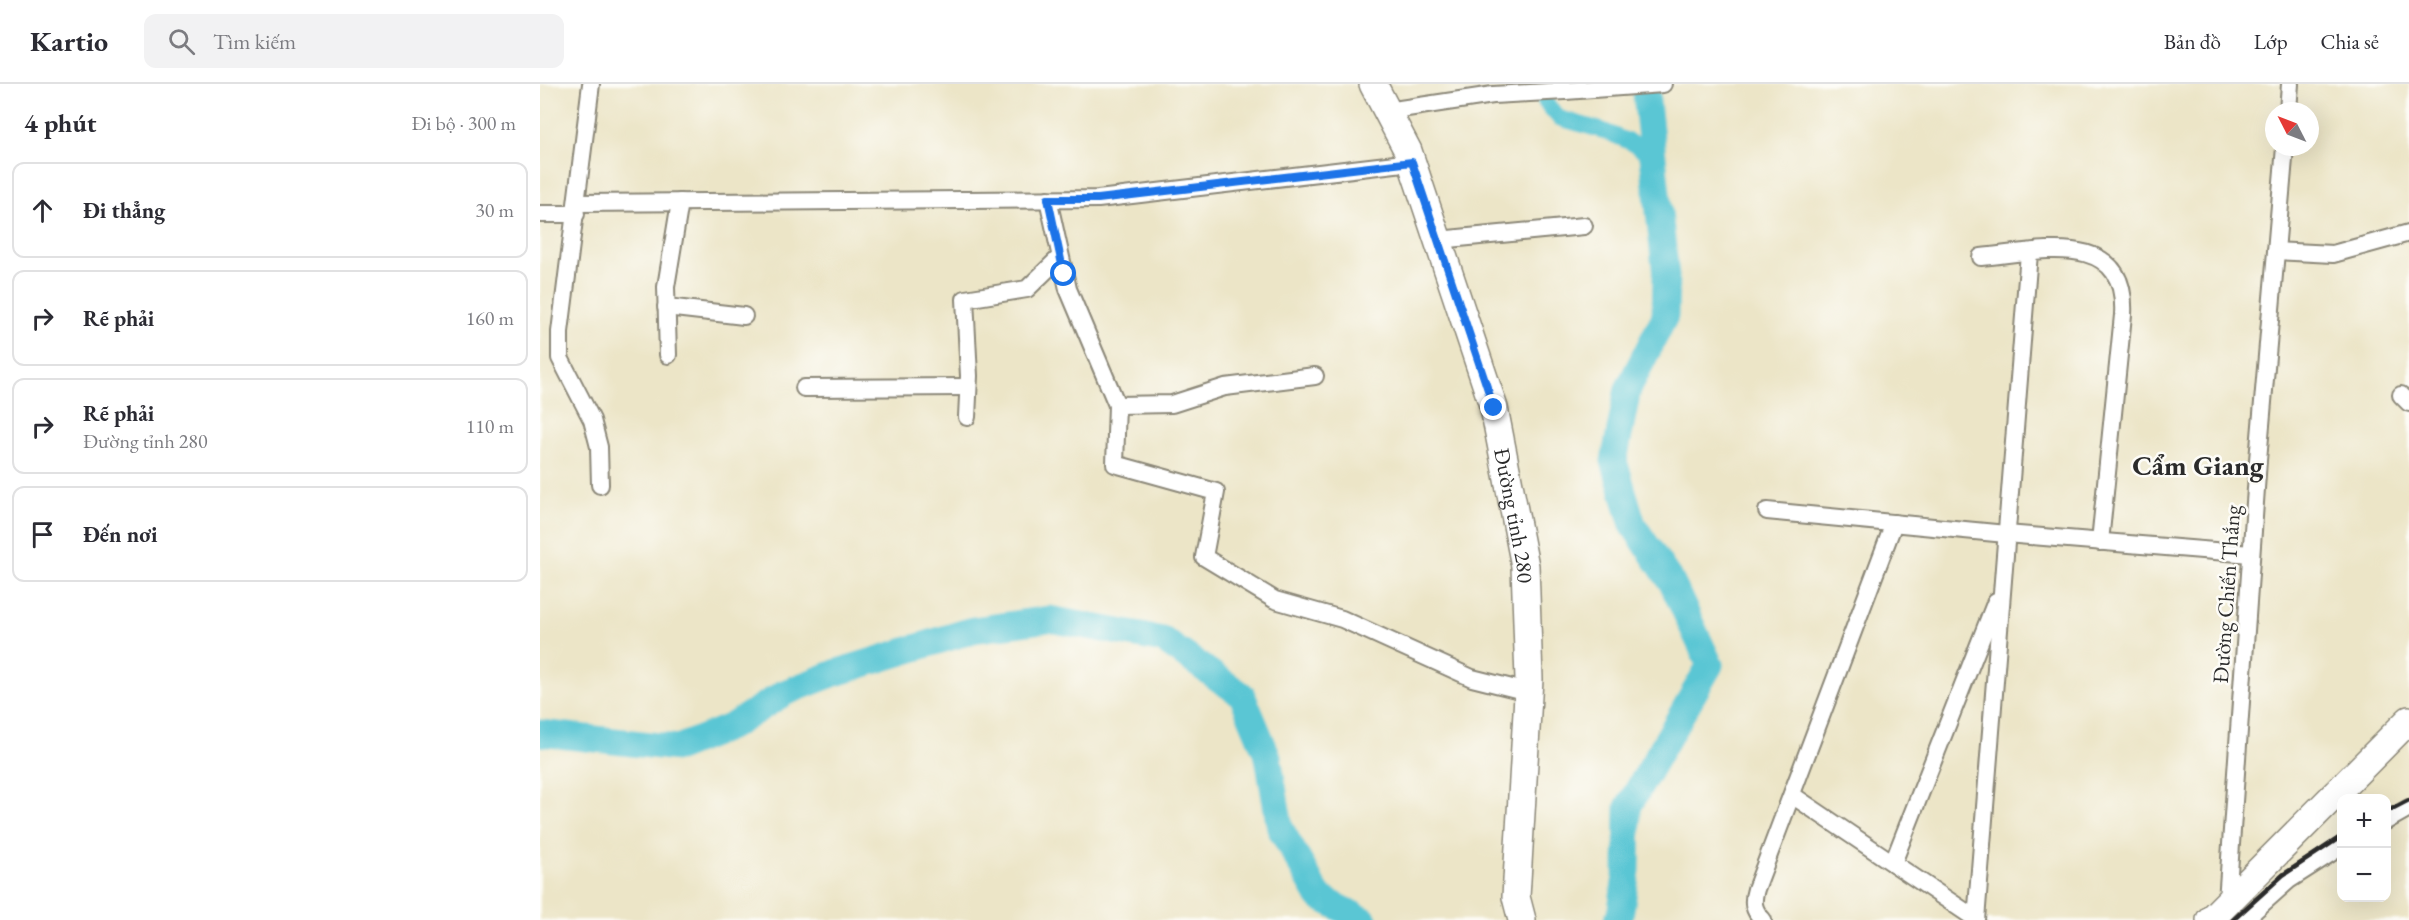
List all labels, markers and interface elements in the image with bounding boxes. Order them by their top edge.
search box [144,14,564,68]
text: Kartio [30,23,108,59]
icon: search [165,25,198,58]
text: Tìm kiếm [213,27,296,56]
text: Bản đồ [2164,28,2221,55]
text: Lớp [2254,28,2288,55]
text: Chia sẻ [2321,28,2379,55]
north arrow [2265,102,2319,156]
text: 4 phút [24,106,96,140]
text: Đi bộ · 300 m [411,110,516,136]
icon: ahead [26,194,59,227]
text: Đi thẳng [83,196,165,225]
text: 30 m [475,197,514,223]
route start [1050,260,1076,286]
icon: right [26,302,59,335]
text: Rẽ phải [83,304,154,333]
text: 160 m [466,305,514,331]
route end [1480,394,1506,420]
text: Rẽ phải [83,399,154,428]
icon: right [26,410,59,443]
text: 110 m [466,413,514,439]
text: Đường tỉnh 280 [83,428,208,454]
street label: Đường tỉnh 280 [1487,445,1540,584]
district label: Cẩm Giang [2132,447,2265,483]
street label: Đường Chiến Thắng [2206,504,2247,684]
icon: arrive [26,518,59,551]
text: Đến nơi [83,520,158,549]
map controls [2337,794,2391,902]
button: + [2337,794,2391,848]
button: − [2337,848,2391,902]

